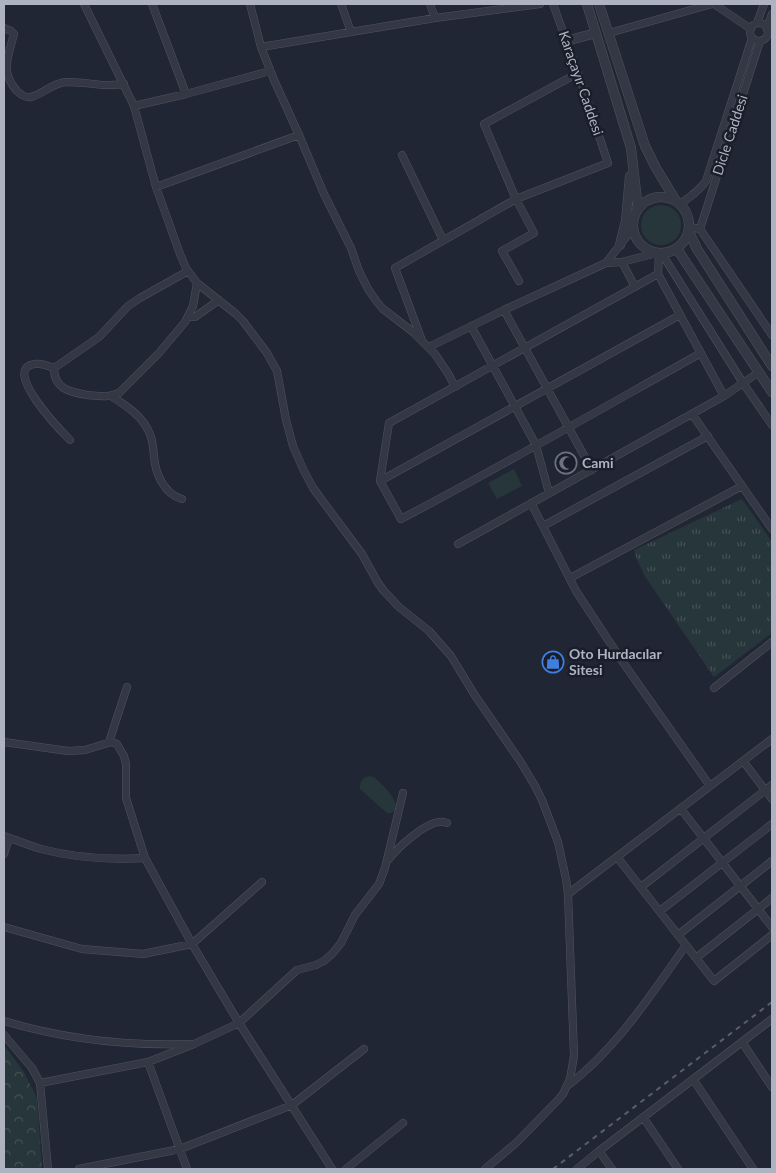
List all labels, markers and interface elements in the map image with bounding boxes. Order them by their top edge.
street label: Karaçayır Caddesi [556,28,607,137]
street label: Dicle Caddesi [709,92,751,177]
mosque icon: Cami [554,451,578,475]
place label: Cami [582,454,614,471]
place label: Oto Hurdacılar Sitesi [569,645,662,678]
shop icon: Oto Hurdacılar Sitesi [541,650,565,674]

